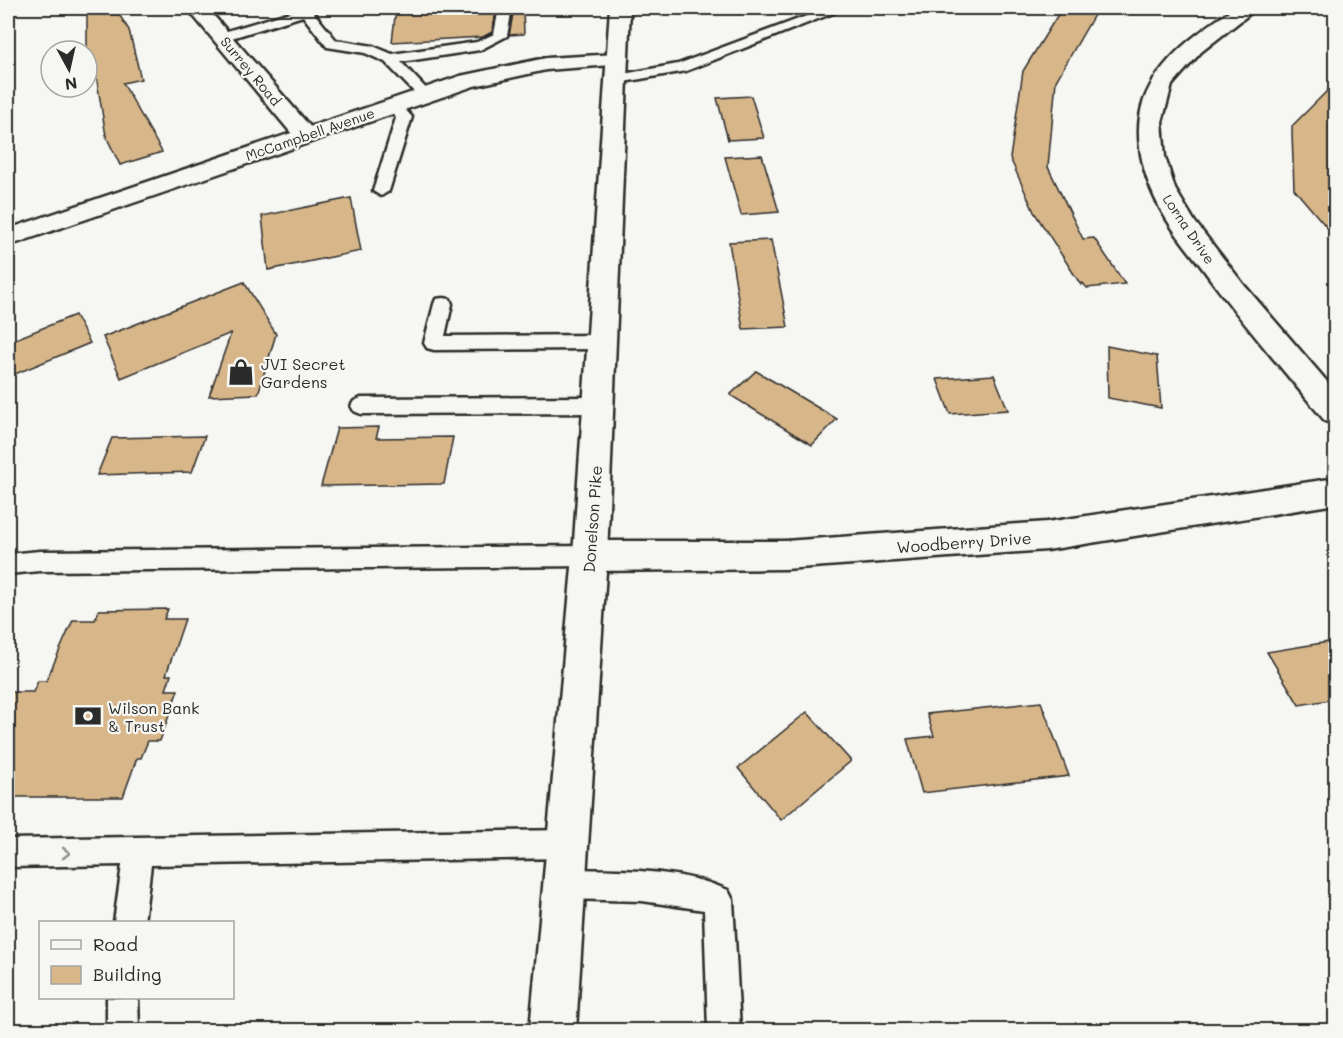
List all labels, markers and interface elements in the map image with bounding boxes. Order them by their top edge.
street label: Surrey Road [216,32,286,110]
north arrow [39,39,99,99]
text: N [64,73,79,96]
street label: McCampbell Avenue [243,103,377,165]
street label: Lorna Drive [1159,190,1219,268]
place label: JVI Secret Gardens [261,353,346,392]
shop icon: JVI Secret Gardens [226,357,256,387]
street label: Donelson Pike [578,465,606,573]
street label: Woodberry Drive [896,527,1032,557]
place label: Wilson Bank & Trust [108,697,199,736]
bank icon: Wilson Bank & Trust [73,701,103,731]
one-way arrow [61,847,70,859]
legend [39,921,234,999]
text: Road [93,932,138,956]
text: Building [93,962,161,986]

